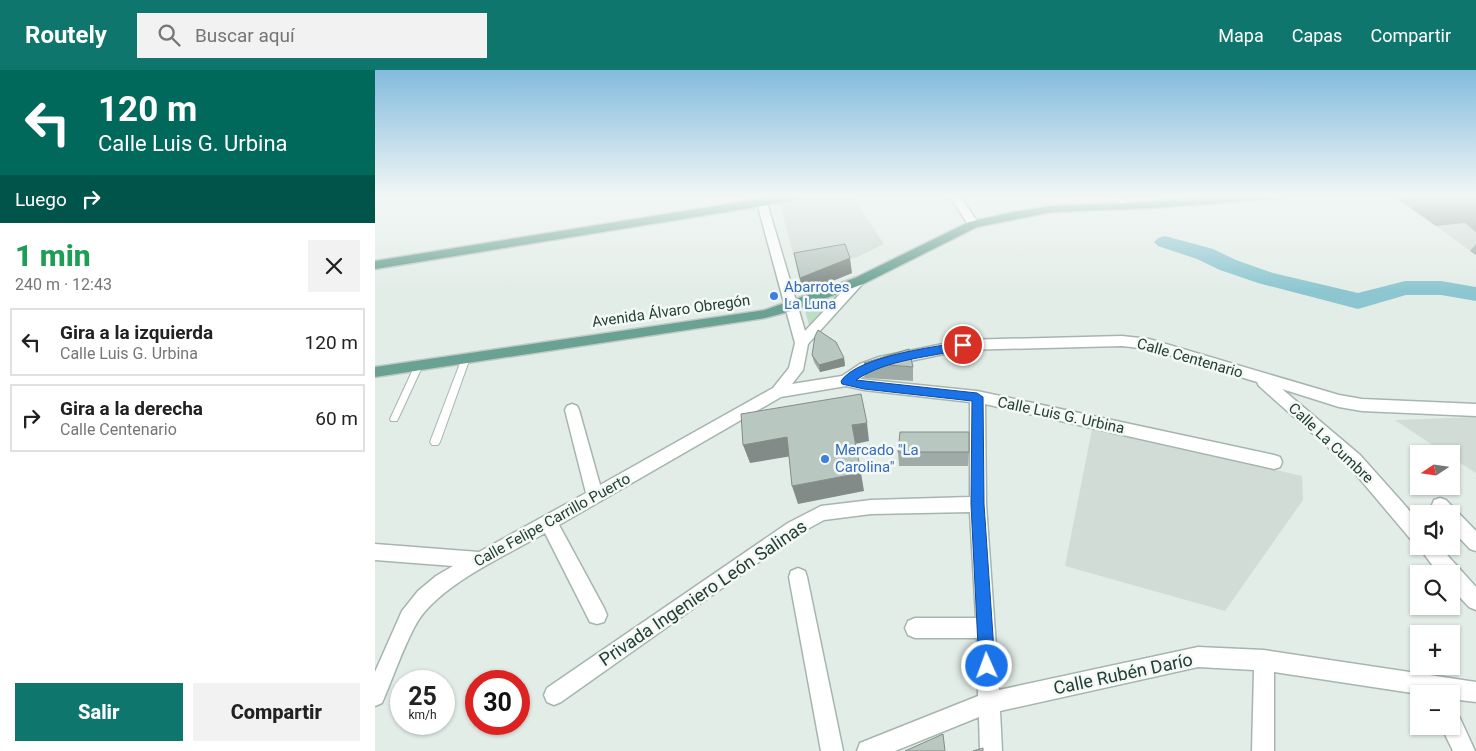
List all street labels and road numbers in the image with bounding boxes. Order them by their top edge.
street label: Avenida Álvaro Obregón [591,291,751,331]
street label: Calle Centenario [1135,334,1245,382]
street label: Calle Luis G. Urbina [996,393,1126,437]
street label: Calle La Cumbre [1285,399,1377,487]
street label: Calle Felipe Carrillo Puerto [471,469,633,571]
street label: Privada Ingeniero León Salinas [595,515,810,670]
street label: Calle Rubén Darío [1051,649,1194,699]

